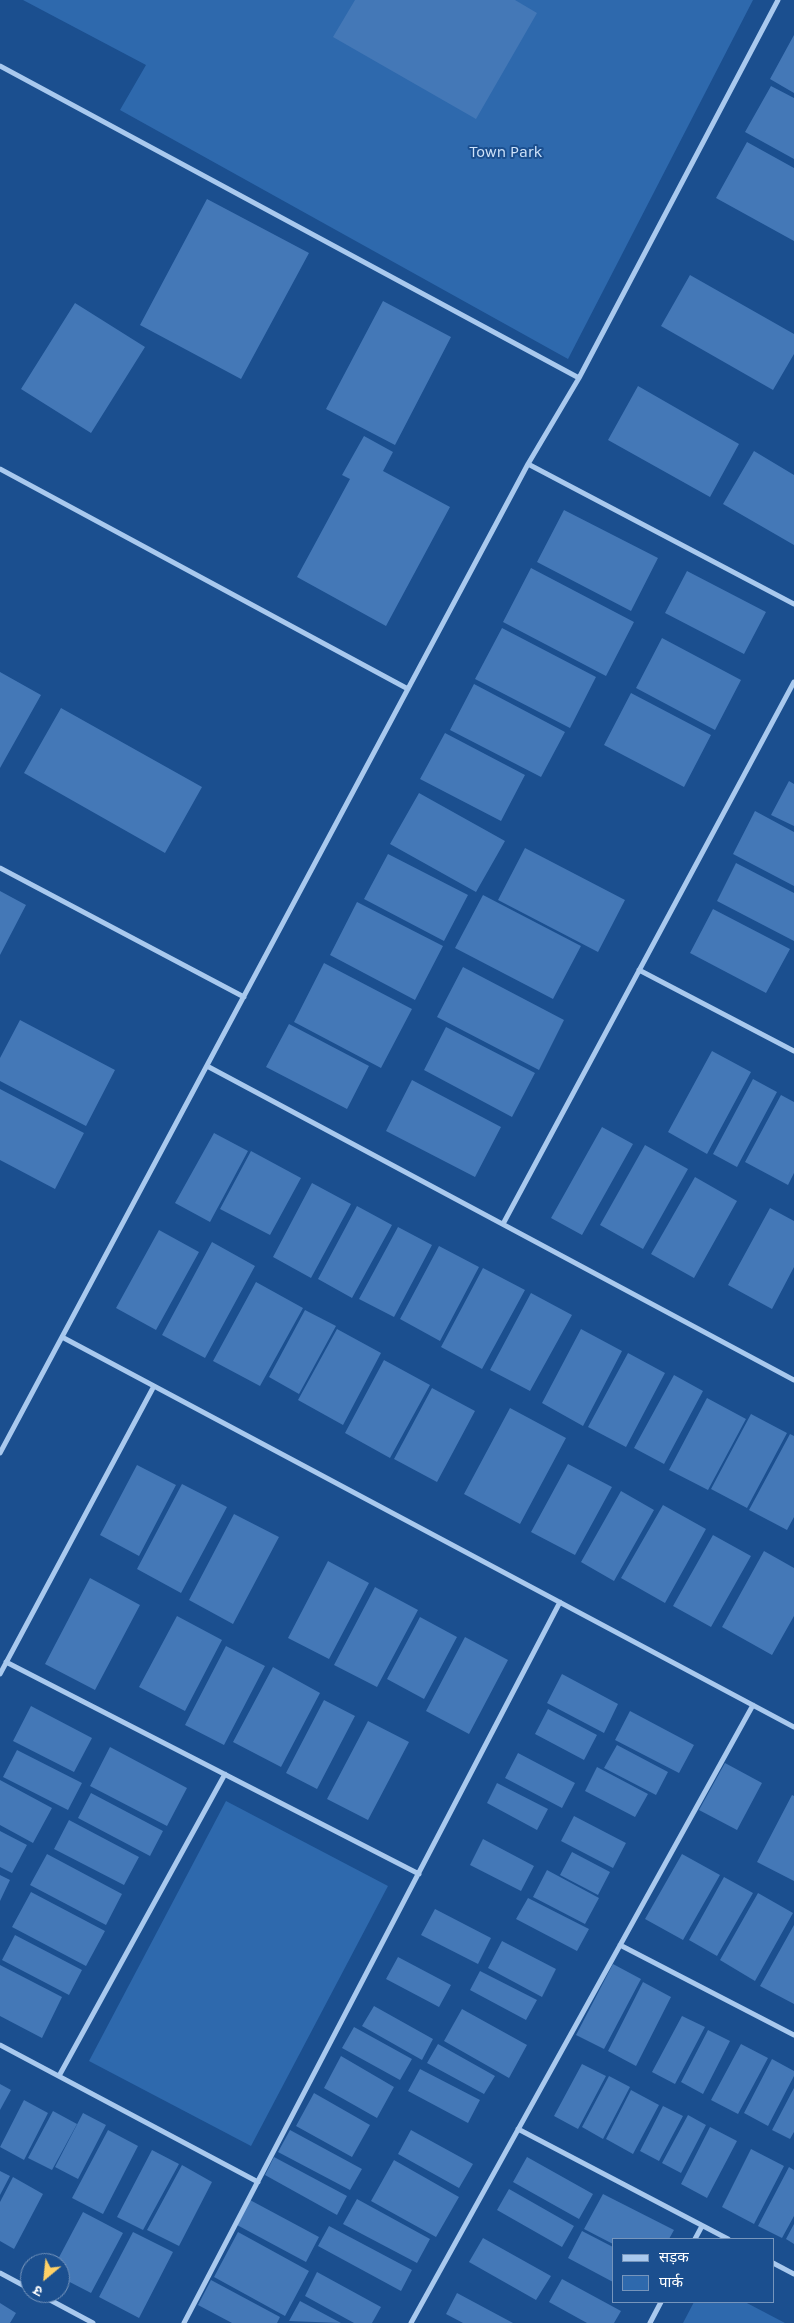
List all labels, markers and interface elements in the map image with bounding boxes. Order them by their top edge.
park label: Town Park [470,142,542,162]
legend [612,2238,774,2303]
text: सड़क [659,2248,689,2266]
north arrow [20,2253,70,2303]
text: पार्क [659,2273,683,2291]
text: उ [31,2281,46,2300]

